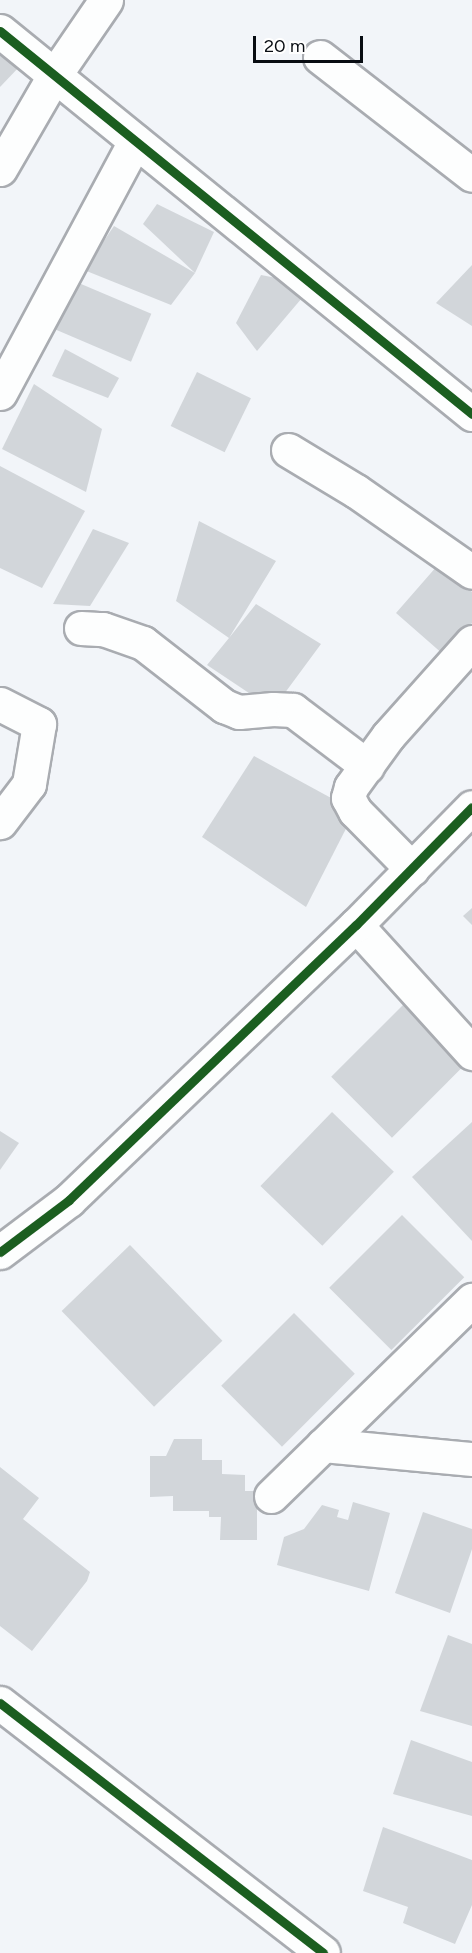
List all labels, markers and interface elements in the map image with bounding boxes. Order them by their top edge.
scale bar [256,24,366,62]
text: 20 m [264,35,305,57]

